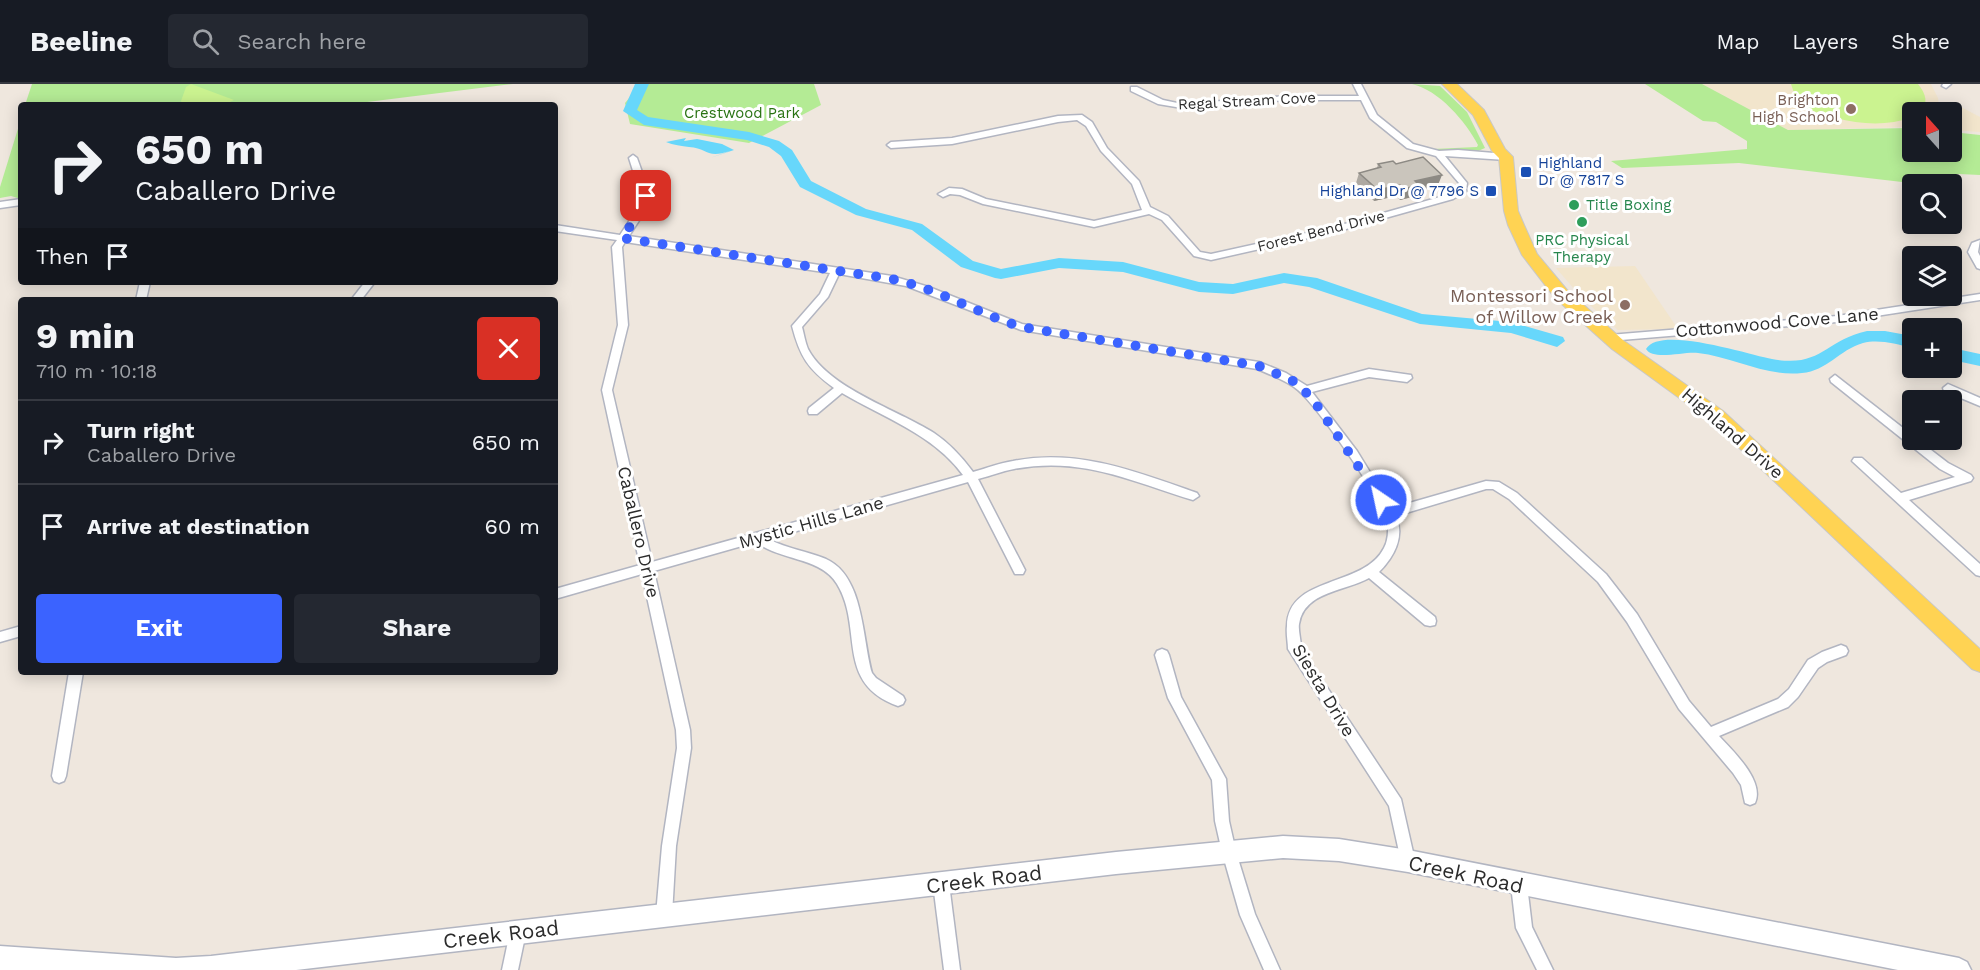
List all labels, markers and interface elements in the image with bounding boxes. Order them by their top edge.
search box [168,14,588,68]
text: Beeline [30,25,132,58]
icon: search [189,25,222,58]
text: Search here [237,29,366,54]
text: Map [1716,29,1759,54]
text: Layers [1792,29,1858,54]
text: Share [1891,29,1950,54]
street label: Regal Stream Cove [1178,88,1316,114]
place label: Brighton High School [1752,91,1839,126]
marker: Brighton High School [1844,102,1858,116]
north arrow [1902,102,1962,162]
map controls [1902,102,1962,450]
park label: Crestwood Park [684,104,801,122]
text: 650 m [135,125,264,174]
icon: right [36,126,114,204]
place label: Highland Dr @ 7817 S [1538,154,1624,189]
marker: Highland Dr @ 7817 S [1519,165,1533,179]
pin [620,170,671,221]
button: search [1902,174,1962,234]
text: Caballero Drive [135,175,336,207]
icon: arrive [629,179,662,212]
place label: Highland Dr @ 7796 S [1319,182,1479,200]
marker: Highland Dr @ 7796 S [1484,184,1498,198]
place label: Title Boxing [1586,196,1671,214]
marker: Title Boxing [1567,198,1581,212]
street label: Forest Bend Drive [1255,206,1387,256]
marker: PRC Physical Therapy [1575,215,1589,229]
place label: PRC Physical Therapy [1535,231,1629,266]
icon: arrive [101,240,134,273]
text: Then [36,244,89,269]
button: layers [1902,246,1962,306]
place label: Montessori School of Willow Creek [1450,285,1613,327]
marker: Montessori School of Willow Creek [1618,298,1632,312]
street label: Cottonwood Cove Lane [1674,303,1880,341]
text: 9 min [36,315,135,357]
button: close [477,317,540,380]
button: + [1902,318,1962,378]
text: 710 m · 10:18 [36,359,157,383]
street label: Highland Drive [1678,383,1788,483]
button: − [1902,390,1962,450]
text: Turn right [87,418,194,443]
icon: right [36,426,69,459]
text: 650 m [472,430,540,455]
text: Caballero Drive [87,443,236,467]
street label: Caballero Drive [614,464,664,600]
position arrow [1349,468,1413,532]
street label: Mystic Hills Lane [736,491,886,553]
icon: arrive [36,510,69,543]
text: Arrive at destination [87,514,310,539]
text: 60 m [484,514,540,539]
button: Exit [36,594,282,663]
button: Share [294,594,540,663]
street label: Siesta Drive [1288,640,1360,740]
street label: Creek Road [1406,850,1526,898]
street label: Creek Road [925,859,1043,899]
street label: Creek Road [442,914,560,954]

